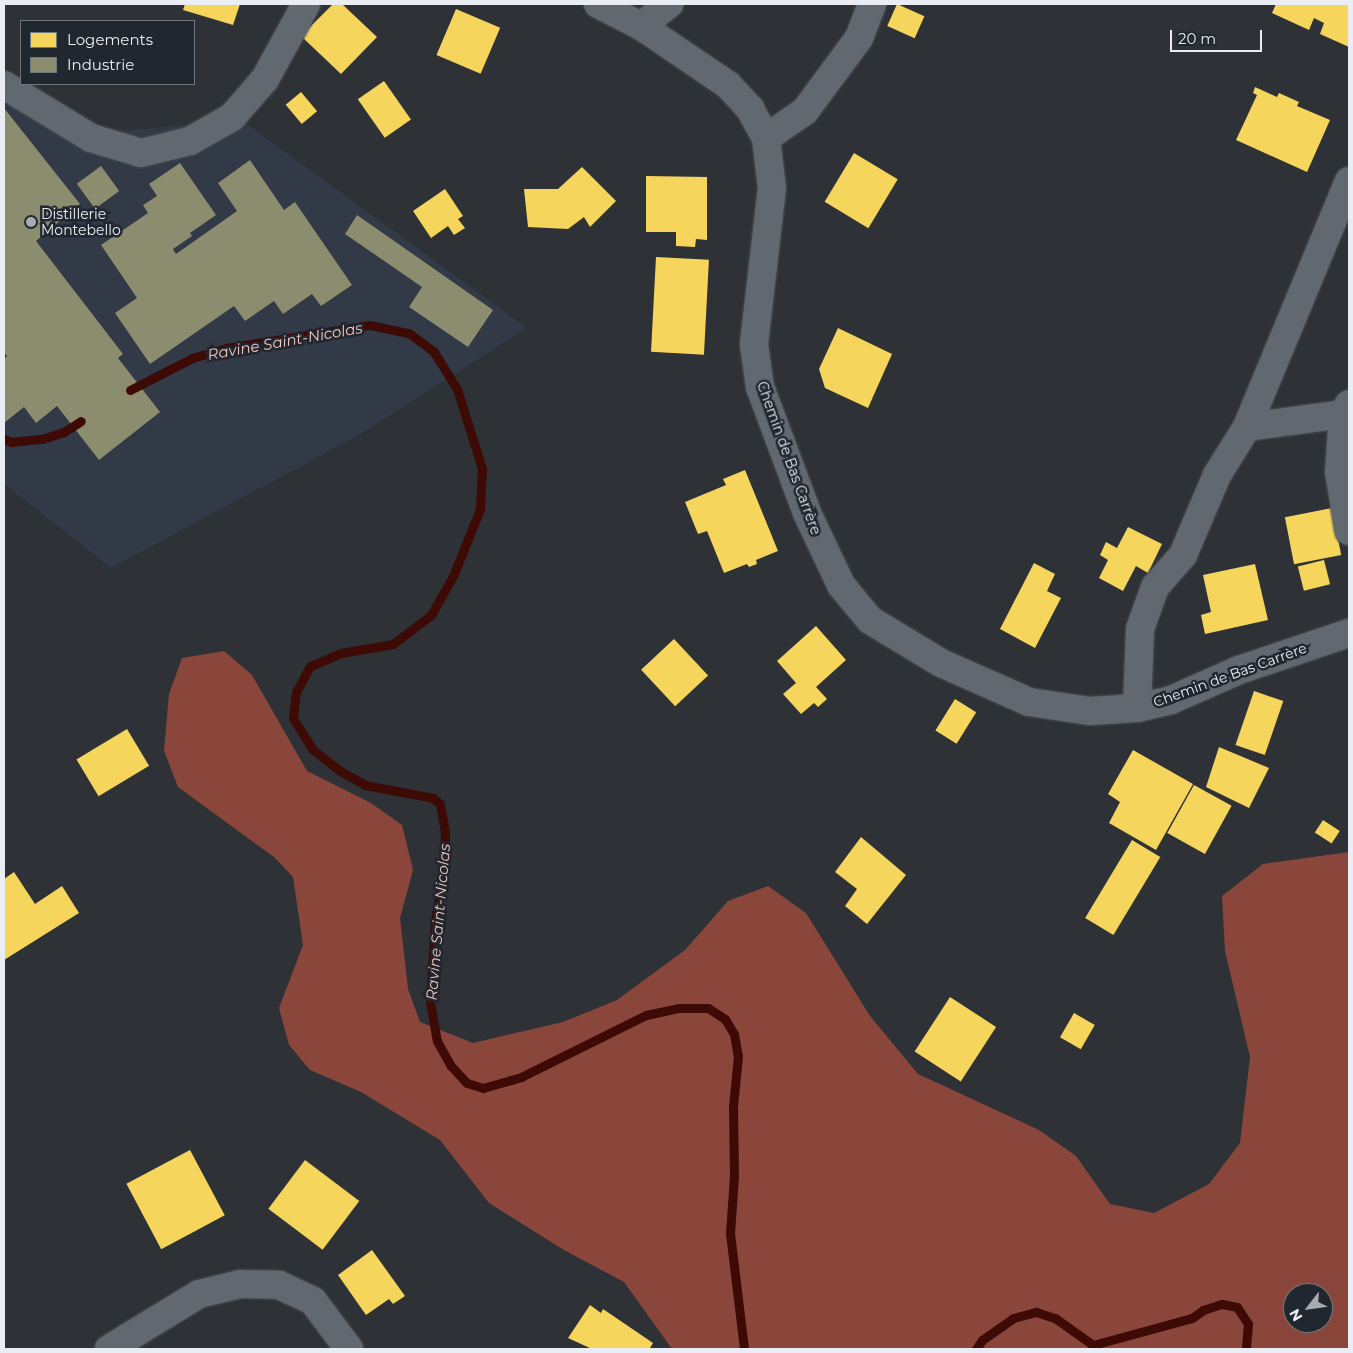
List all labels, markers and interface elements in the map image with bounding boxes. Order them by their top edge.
legend [20,20,195,85]
scale bar [1173,20,1266,52]
text: 20 m [1178,29,1216,48]
text: Logements [67,30,153,49]
text: Industrie [67,55,134,74]
place label: Distillerie Montebello [41,206,121,238]
marker: Distillerie Montebello [25,216,37,228]
water label: Ravine Saint-Nicolas [206,319,364,363]
street label: Chemin de Bas Carrère [753,379,825,537]
street label: Chemin de Bas Carrère [1151,639,1309,711]
water label: Ravine Saint-Nicolas [422,843,454,1001]
north arrow [1283,1283,1333,1333]
text: N [1285,1306,1306,1324]

